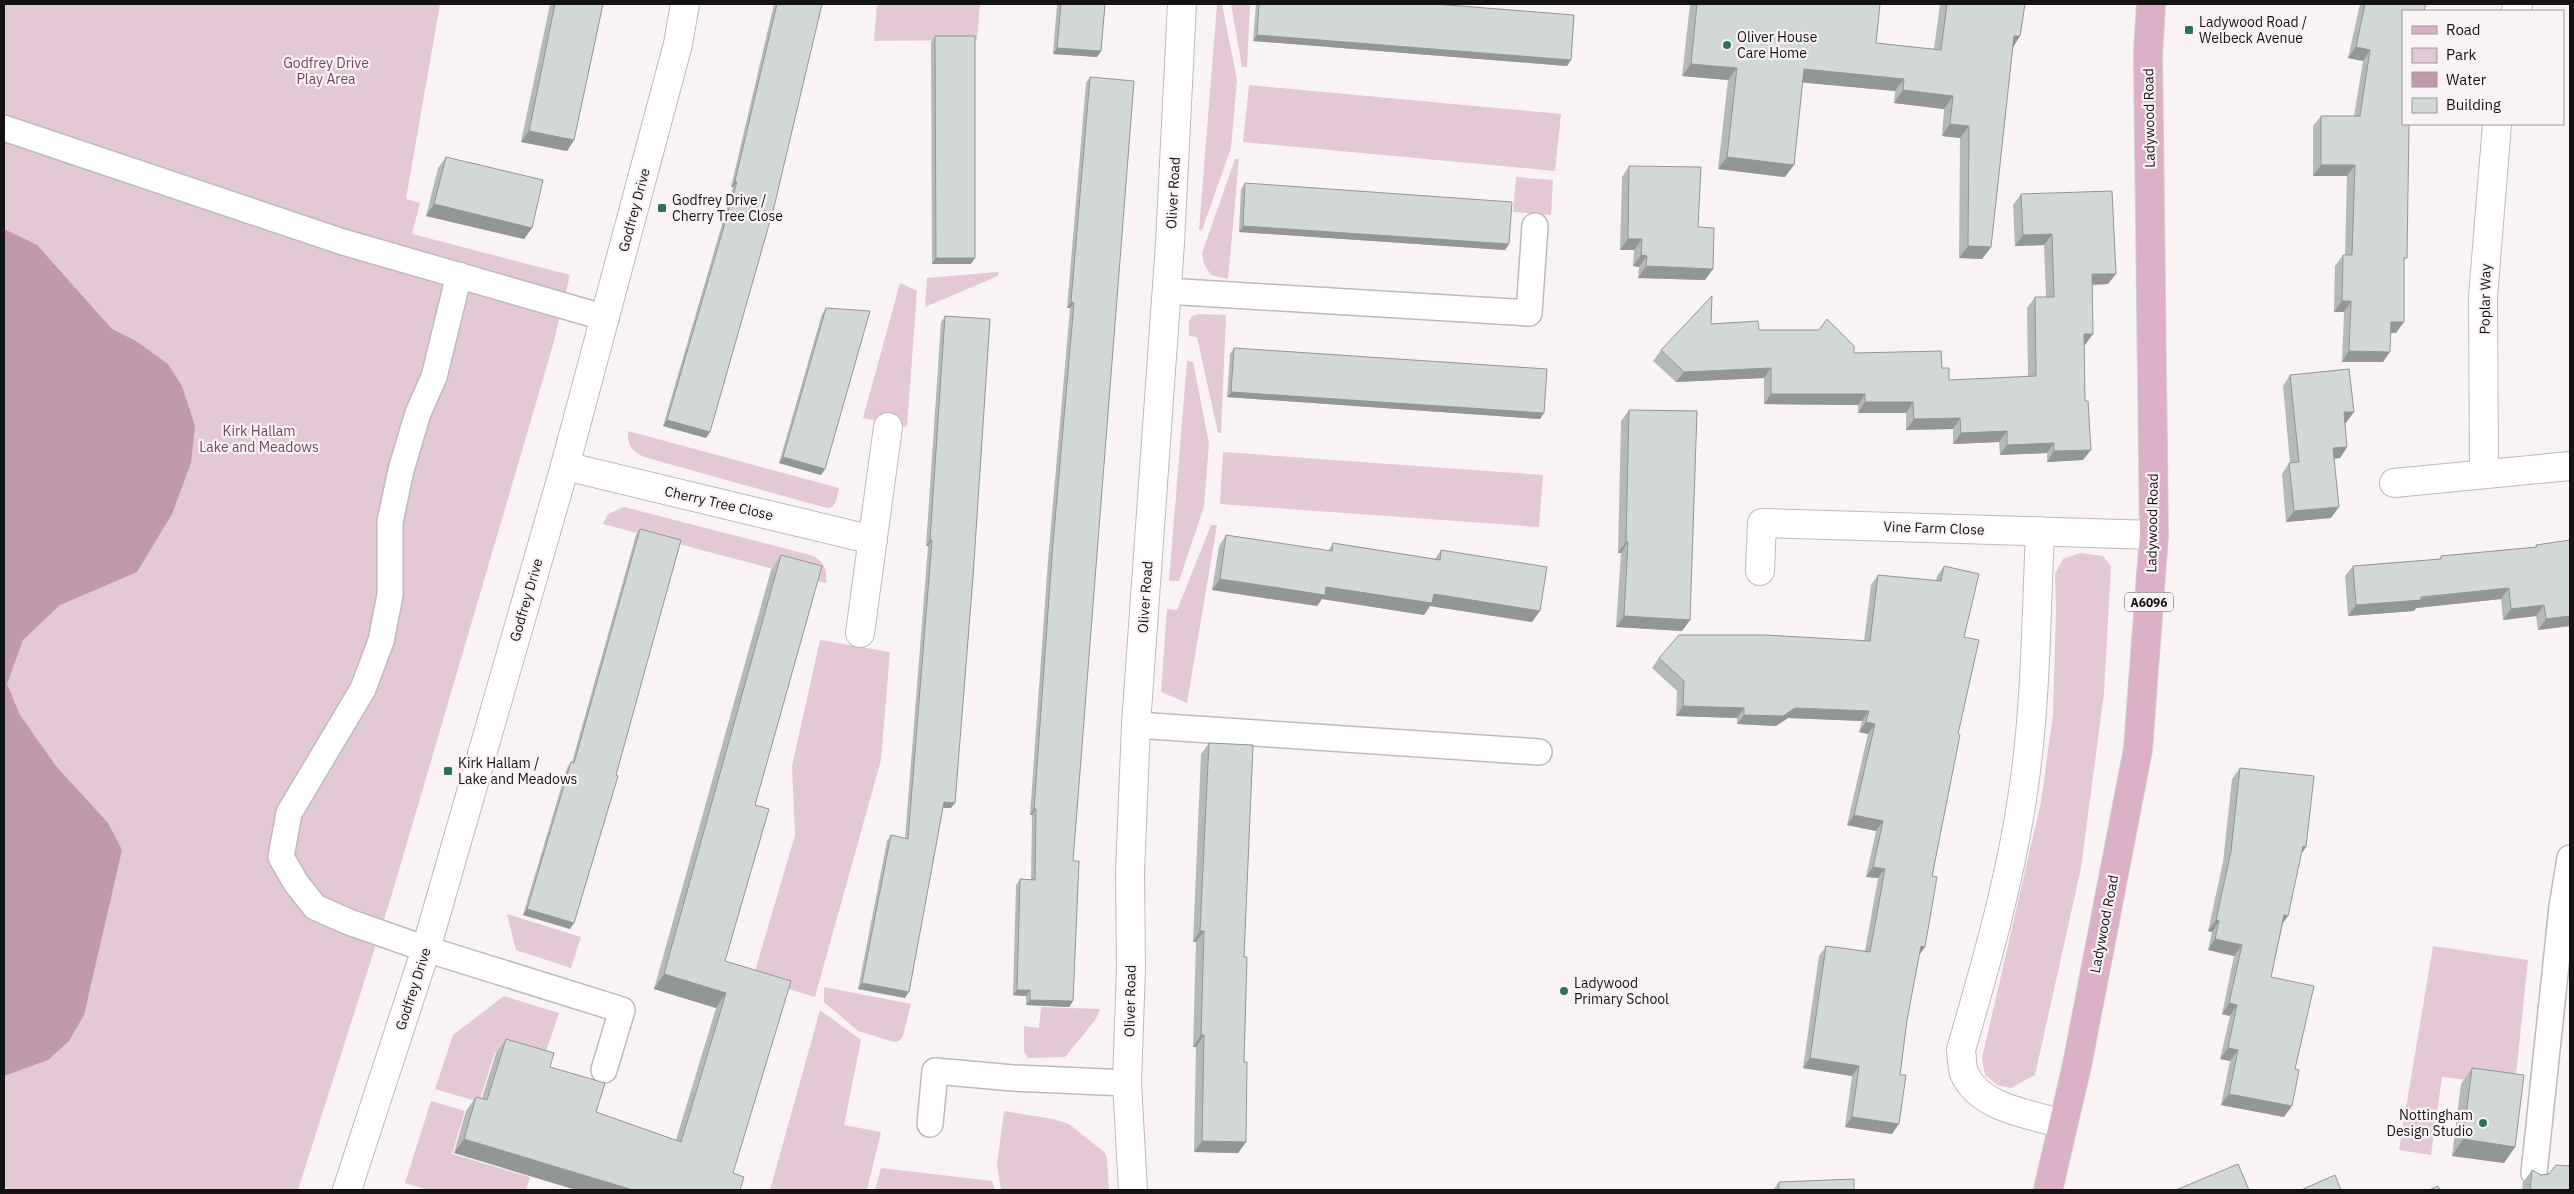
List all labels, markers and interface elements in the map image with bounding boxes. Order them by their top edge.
legend [2402,10,2564,125]
place label: Ladywood Road / Welbeck Avenue [2199,13,2307,47]
text: Road [2446,20,2481,39]
marker: Ladywood Road / Welbeck Avenue [2183,24,2195,36]
place label: Oliver House Care Home [1737,28,1818,62]
marker: Oliver House Care Home [1721,39,1733,51]
text: Park [2446,45,2476,64]
park label: Godfrey Drive Play Area [283,54,369,88]
street label: Ladywood Road [2139,68,2159,168]
text: Water [2446,70,2487,89]
text: Building [2446,95,2501,114]
street label: Oliver Road [1162,156,1184,230]
street label: Godfrey Drive [614,166,654,254]
place label: Godfrey Drive / Cherry Tree Close [672,191,783,225]
marker: Godfrey Drive / Cherry Tree Close [656,202,668,214]
street label: Poplar Way [2475,264,2495,334]
park label: Kirk Hallam Lake and Meadows [199,422,319,456]
street label: Ladywood Road [2142,473,2162,573]
street label: Cherry Tree Close [663,482,775,524]
street label: Vine Farm Close [1883,517,1985,539]
street label: Godfrey Drive [506,556,547,644]
street label: Oliver Road [1133,560,1157,634]
road number: A6096 [2125,592,2173,612]
place label: Kirk Hallam / Lake and Meadows [458,754,578,788]
marker: Kirk Hallam / Lake and Meadows [442,765,454,777]
street label: Ladywood Road [2086,873,2122,975]
street label: Godfrey Drive [391,945,435,1033]
street label: Oliver Road [1120,965,1140,1037]
place label: Ladywood Primary School [1574,974,1669,1008]
marker: Ladywood Primary School [1558,985,1570,997]
place label: Nottingham Design Studio [2386,1106,2473,1140]
marker: Nottingham Design Studio [2477,1117,2489,1129]

